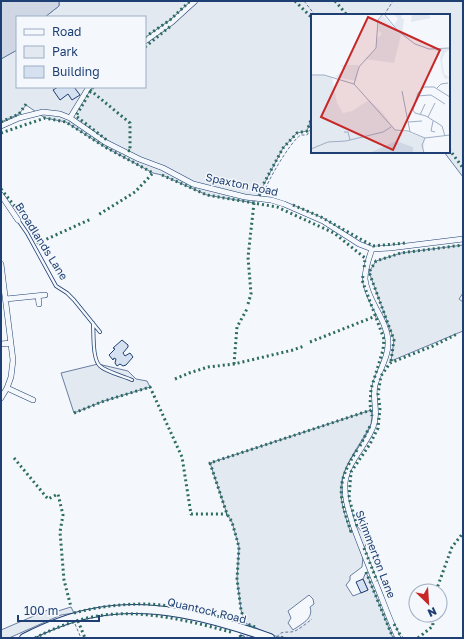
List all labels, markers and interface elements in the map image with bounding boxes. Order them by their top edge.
inset map [311,14,450,153]
legend [16,16,146,88]
text: Road [52,24,81,39]
text: Park [52,44,78,59]
text: Building [52,64,100,79]
street label: Spaxton Road [205,170,279,198]
street label: Broadlands Lane [13,200,71,282]
street label: Skimmerton Lane [353,508,399,600]
north arrow [408,583,448,623]
street label: Quantock Road [166,595,248,625]
scale bar [18,597,99,623]
text: 100 m [24,603,58,618]
text: N [426,605,439,620]

